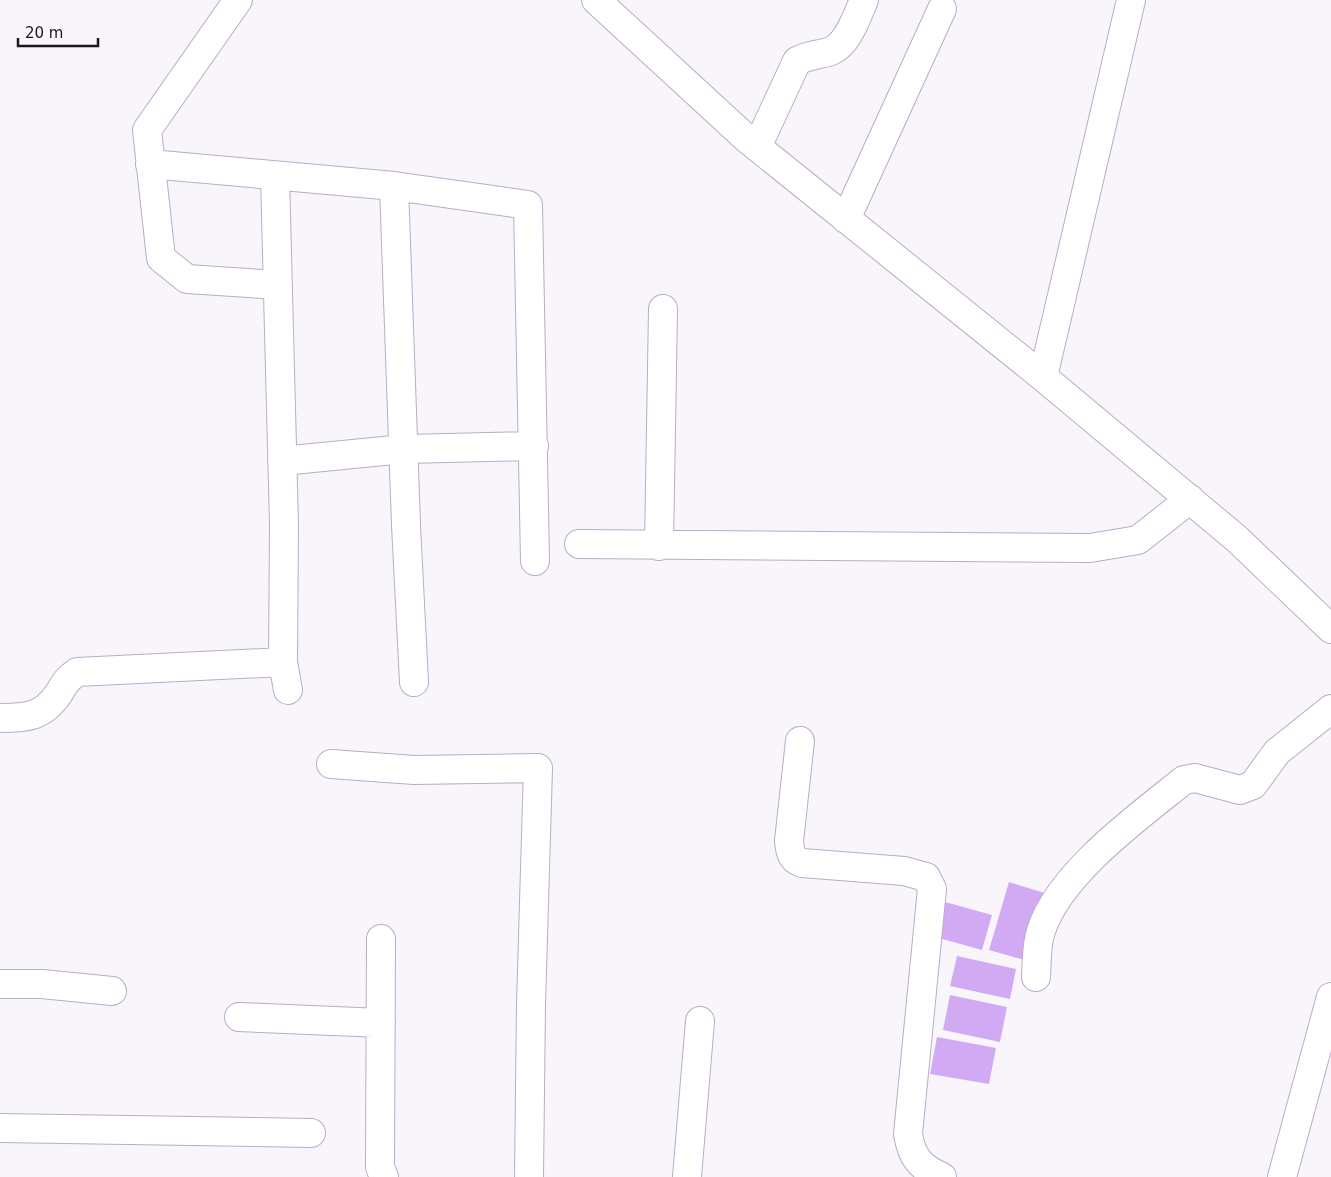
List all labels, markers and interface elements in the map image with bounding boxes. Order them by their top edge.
scale bar [18,15,98,47]
text: 20 m [25,24,63,42]

